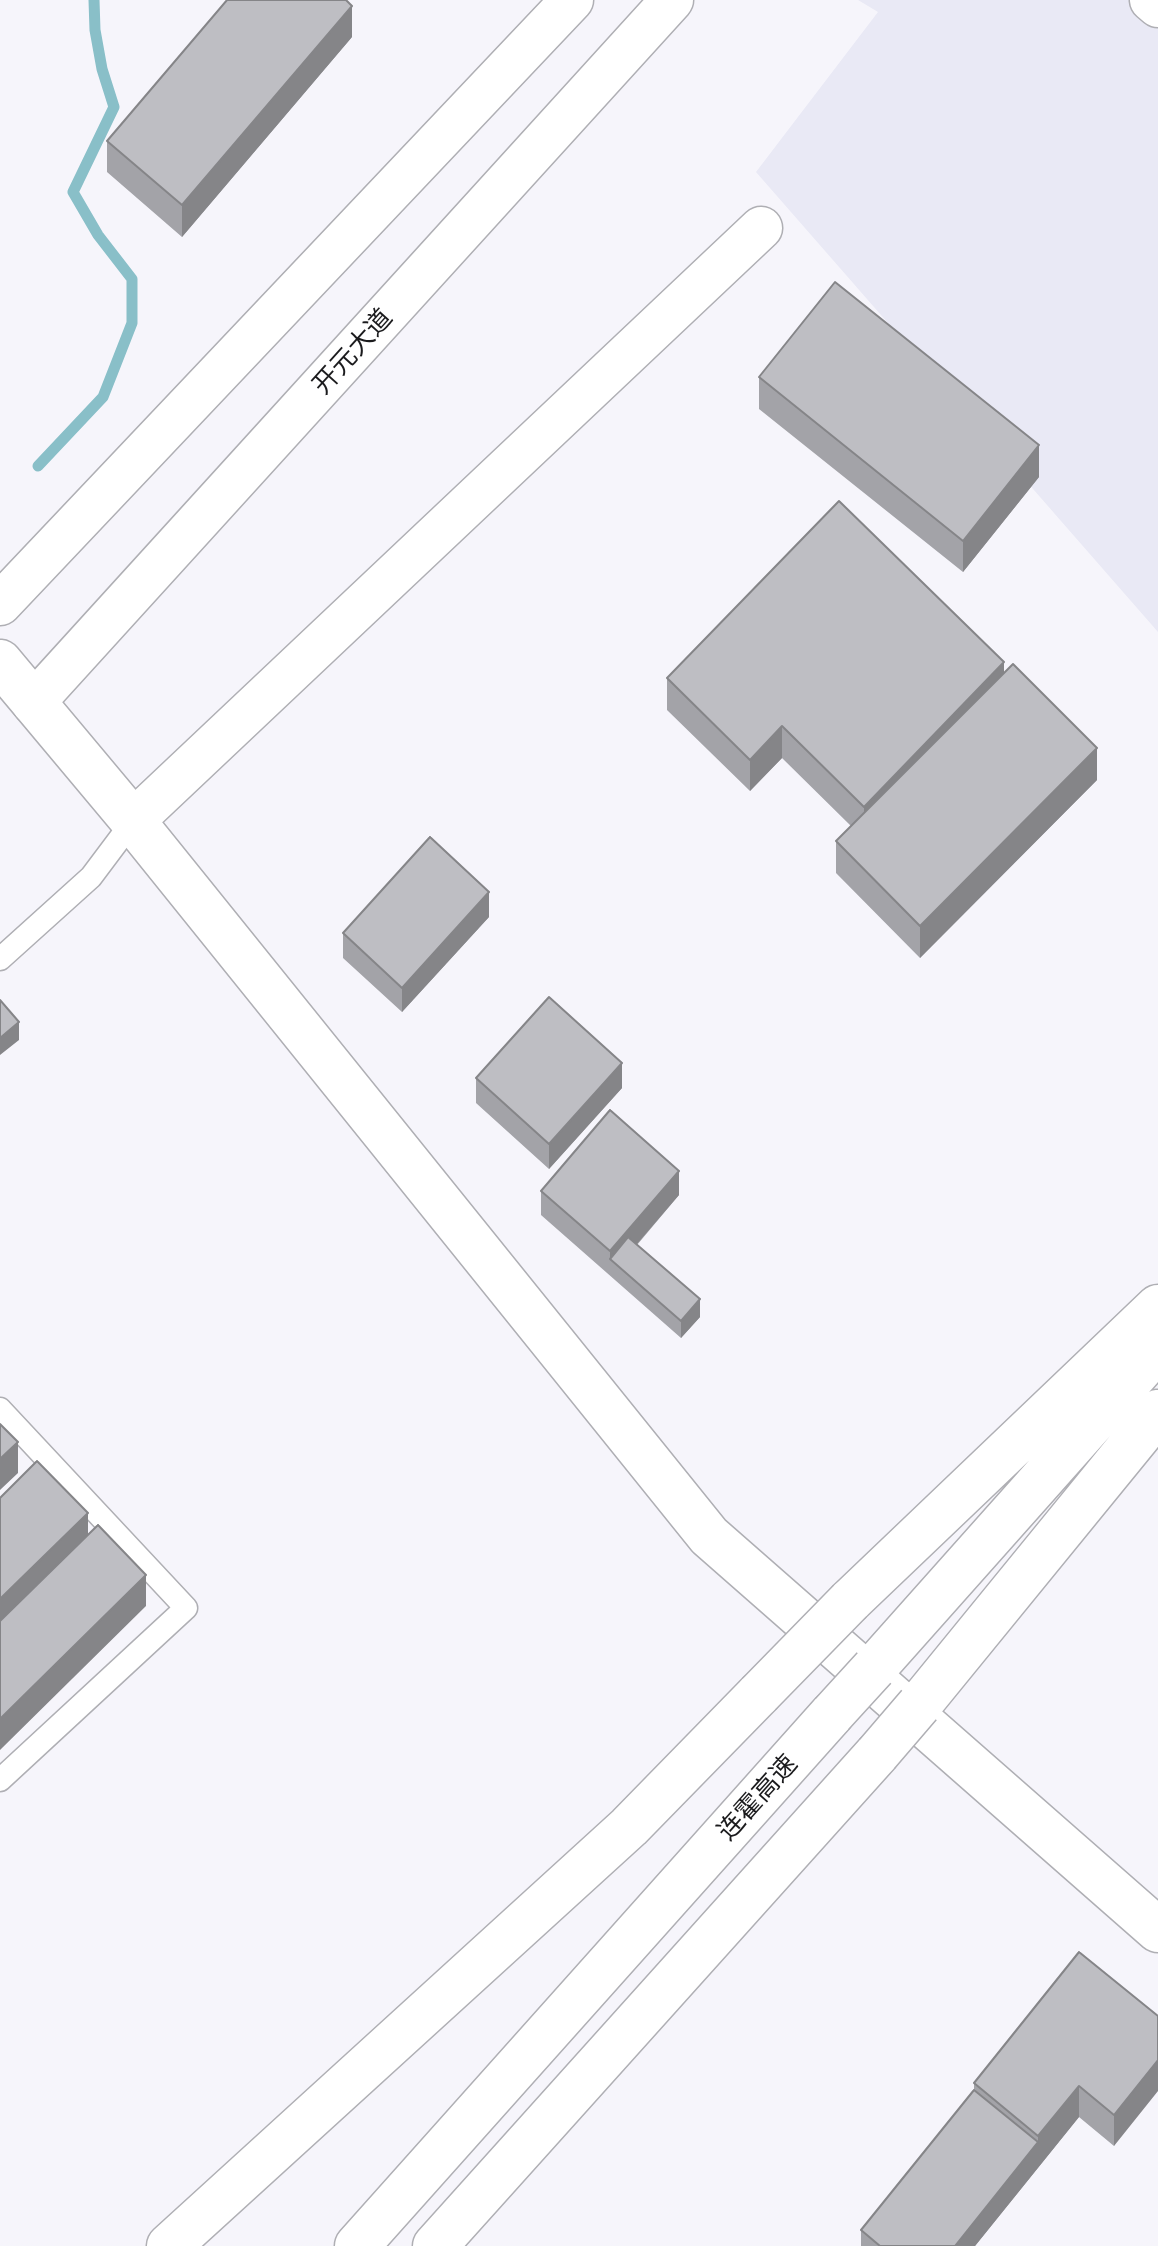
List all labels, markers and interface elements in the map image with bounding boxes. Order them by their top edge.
street label: 开元大道 [307,303,399,401]
street label: 连霍高速 [712,1749,804,1847]

